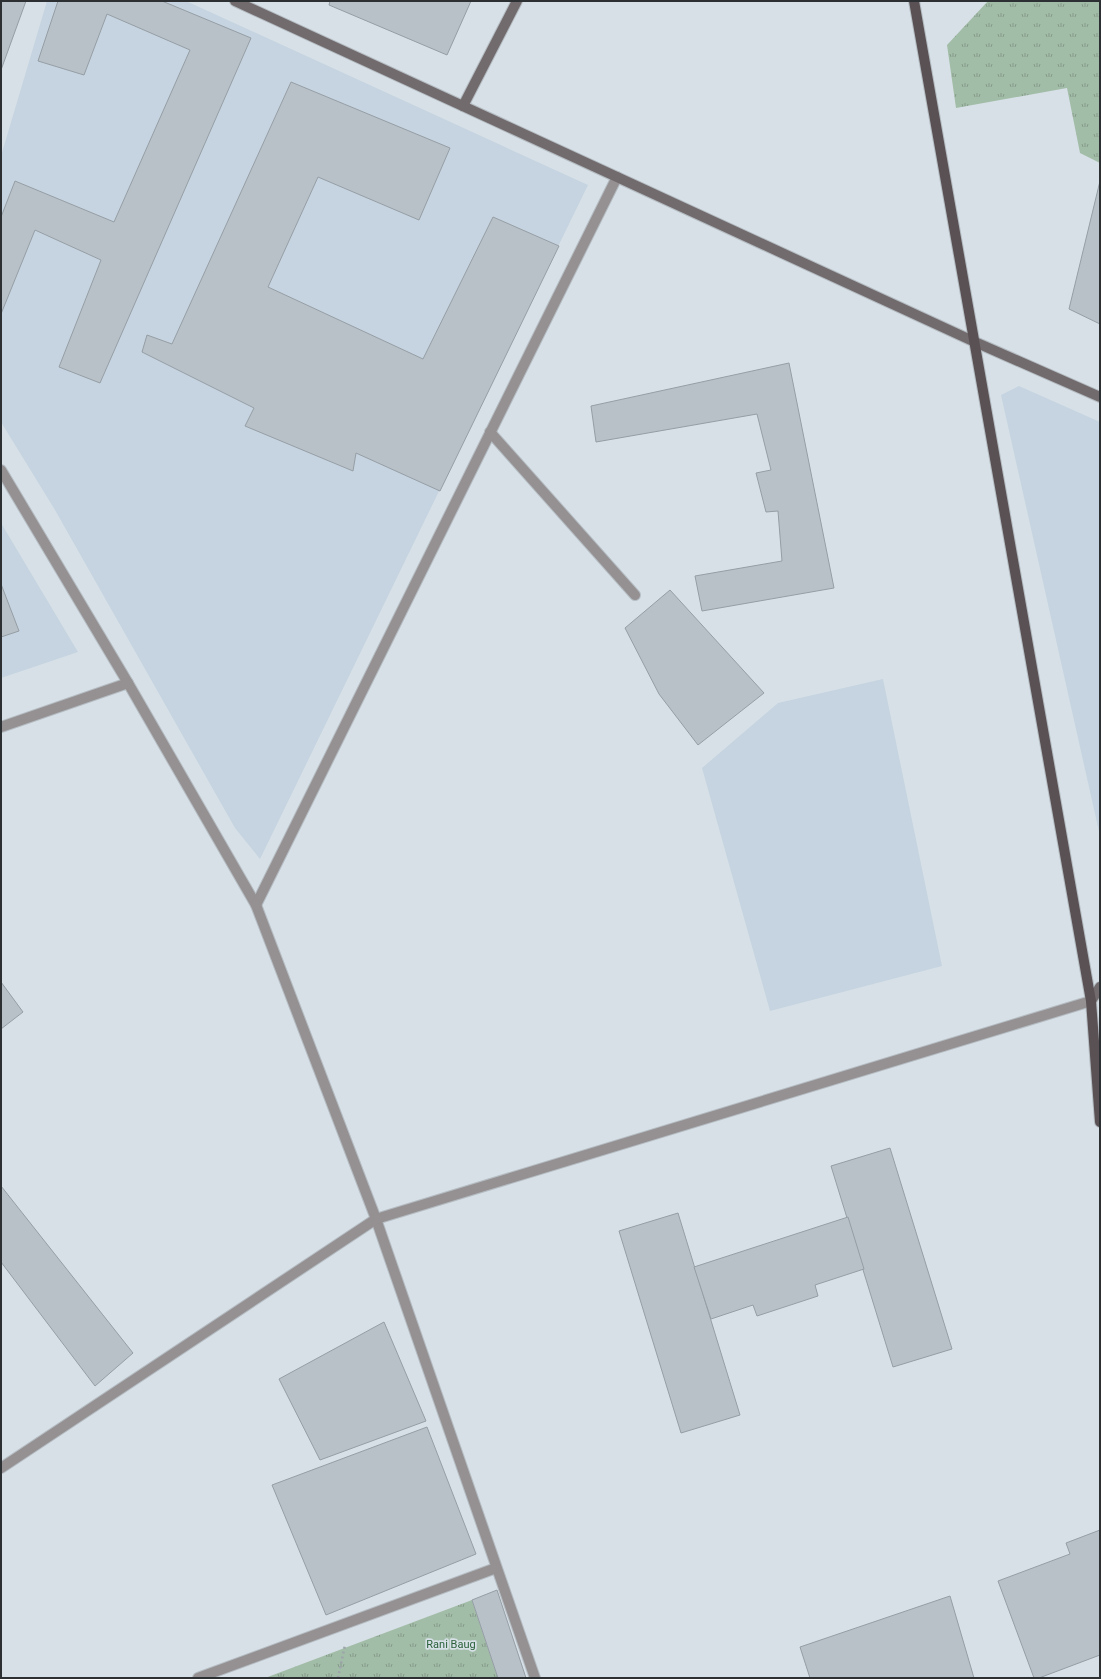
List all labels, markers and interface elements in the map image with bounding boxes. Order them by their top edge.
park label: Rani Baug [426,1638,476,1651]

